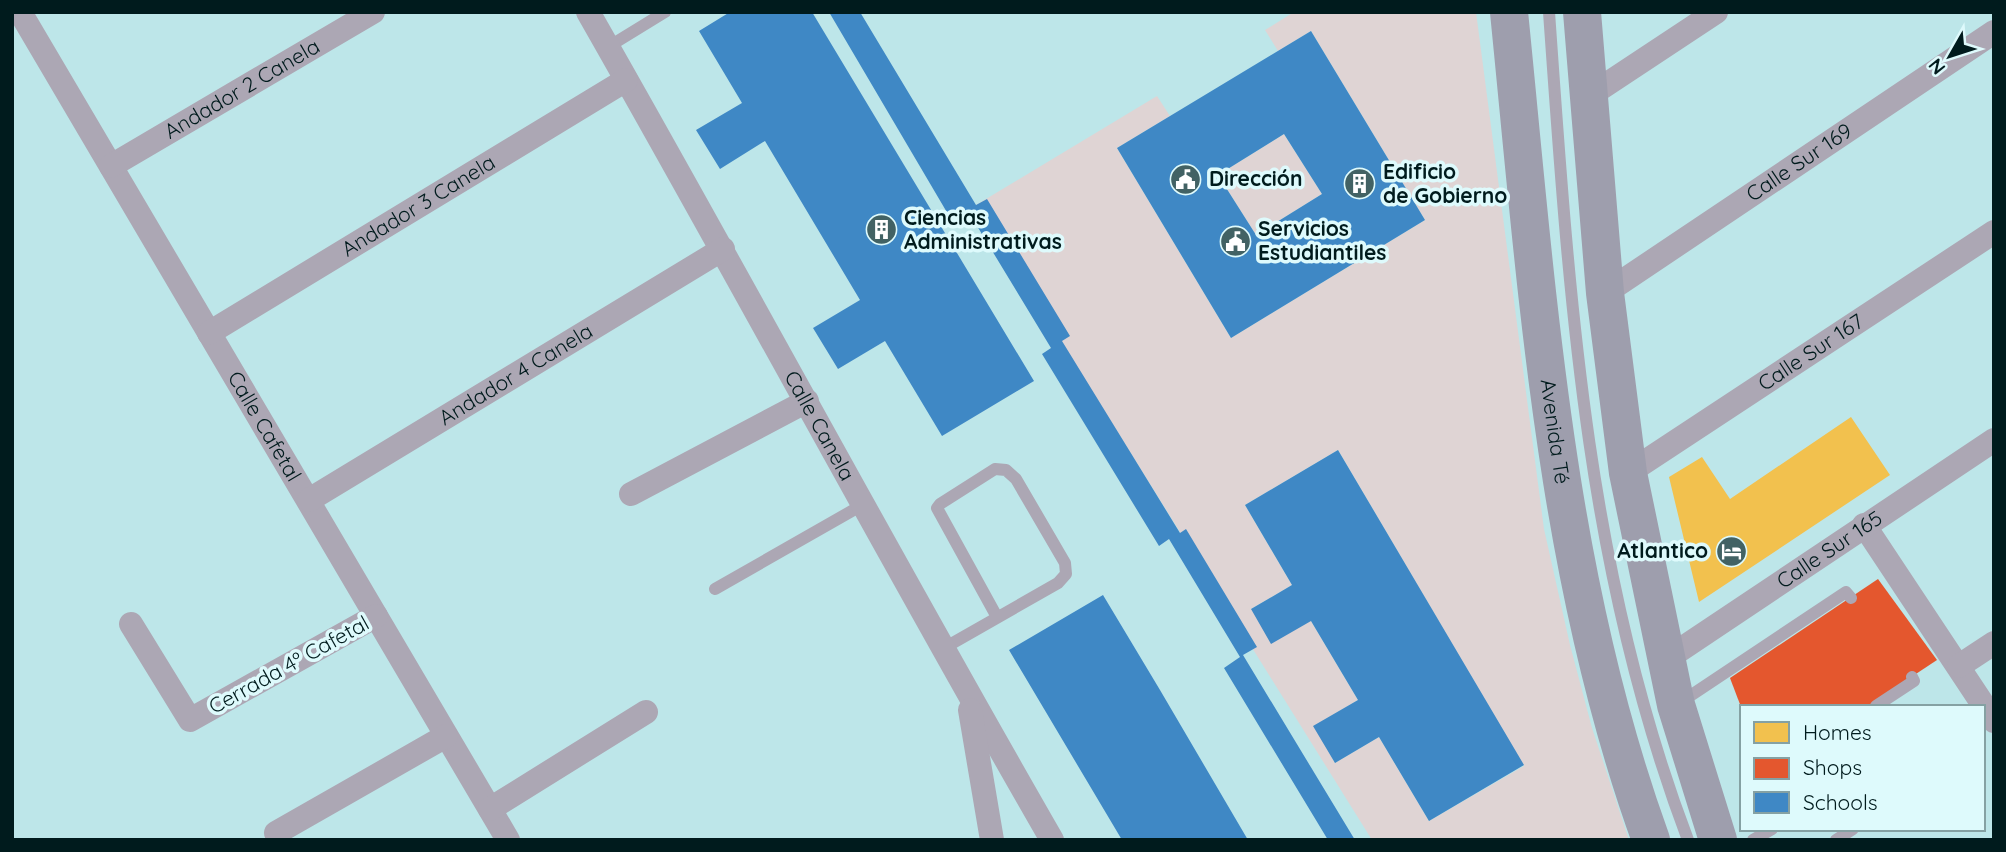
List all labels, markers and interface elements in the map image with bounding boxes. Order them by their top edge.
north arrow [1915,21,1985,91]
street label: Andador 2 Canela [159,32,324,144]
text: N [1923,54,1951,80]
street label: Calle Sur 169 [1741,117,1857,207]
street label: Andador 3 Canela [336,148,500,262]
place label: Edificio de Gobierno [1383,158,1507,208]
public building icon: Dirección [1169,162,1203,196]
place label: Dirección [1209,165,1302,191]
building icon: Edificio de Gobierno [1343,167,1377,201]
place label: Ciencias Administrativas [904,204,1062,254]
building icon: Ciencias Administrativas [864,213,898,247]
place label: Servicios Estudiantiles [1258,215,1386,265]
public building icon: Servicios Estudiantiles [1218,224,1252,258]
street label: Calle Sur 167 [1753,307,1868,396]
street label: Andador 4 Canela [434,317,597,430]
street label: Calle Cafetal [223,366,308,486]
street label: Calle Canela [779,366,861,485]
street label: Avenida Té [1535,377,1576,486]
street label: Calle Sur 165 [1771,504,1887,594]
hotel icon: Atlantico [1714,534,1748,568]
place label: Atlantico [1617,537,1708,563]
street label: Cerrada 4º Cafetal [204,609,373,719]
legend [1740,705,1985,831]
text: Homes [1803,719,1872,745]
text: Shops [1803,754,1862,780]
text: Schools [1803,789,1878,815]

